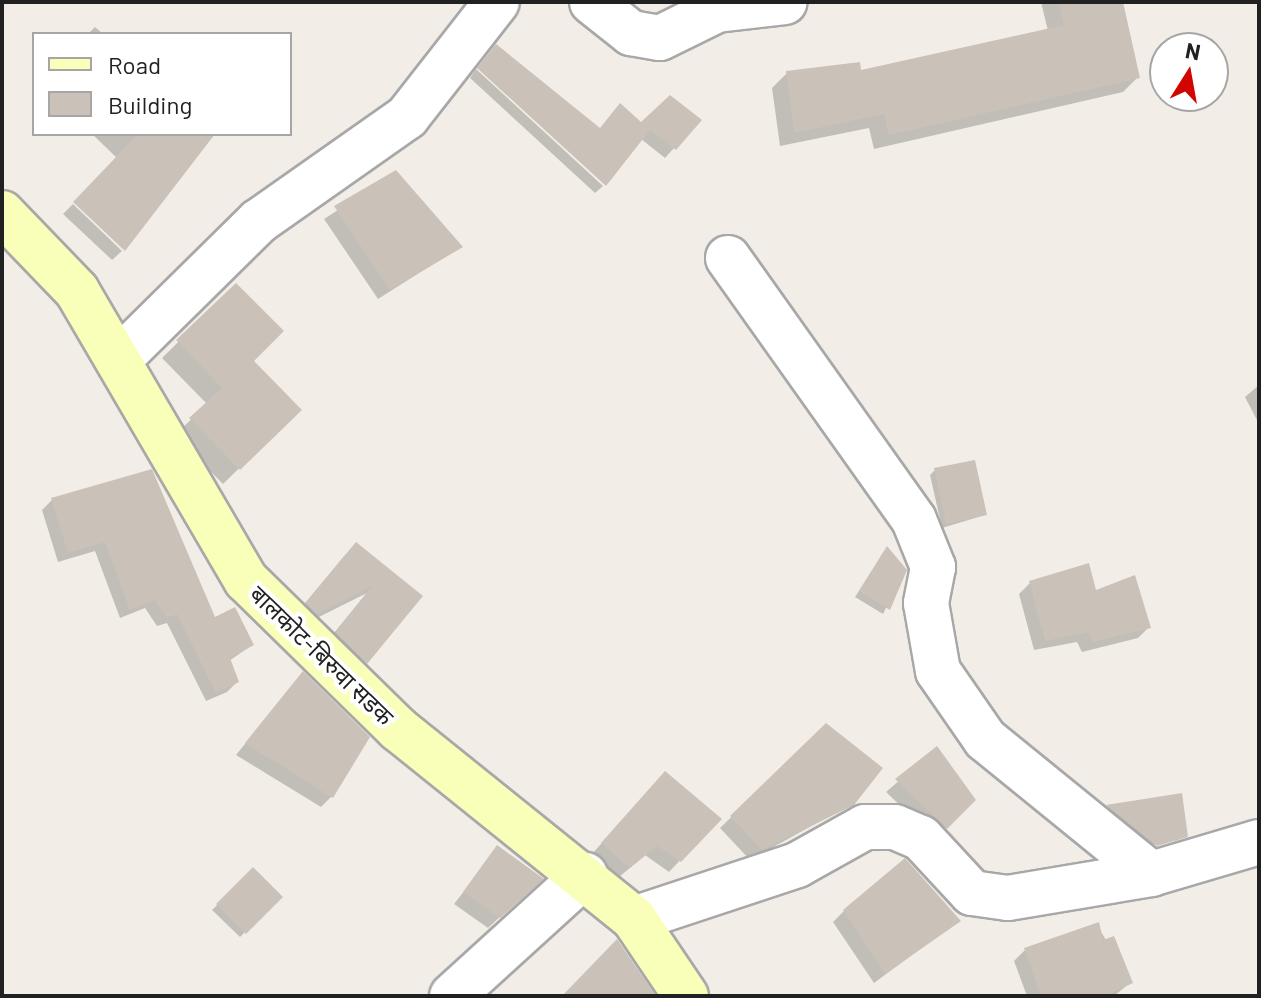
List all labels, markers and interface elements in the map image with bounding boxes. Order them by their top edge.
legend [32,32,292,136]
north arrow [1149,32,1229,112]
text: N [1184,36,1203,65]
text: Road [108,50,161,79]
text: Building [108,90,192,119]
street label: बालकोट-बिरुवा सडक [244,579,400,731]

